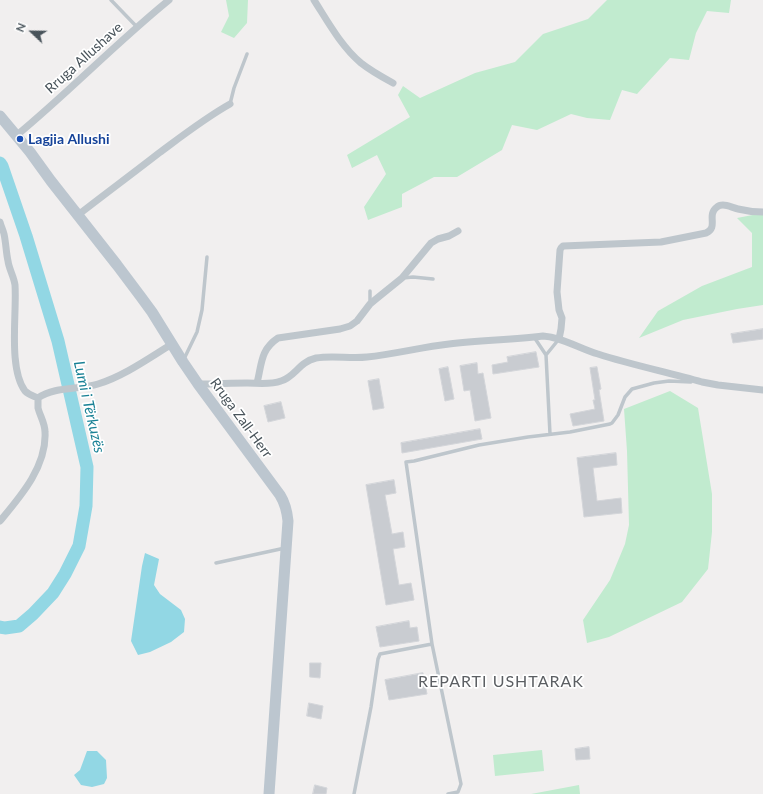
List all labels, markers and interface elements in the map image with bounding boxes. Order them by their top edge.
north arrow [12,12,52,52]
street label: Rruga Allushave [42,19,126,97]
text: N [13,21,28,34]
place label: Lagjia Allushi [28,131,110,147]
marker: Lagjia Allushi [15,134,25,144]
water label: Lumi i Tërkuzës [70,359,108,455]
street label: Rruga Zall-Herr [206,375,276,461]
district label: REPARTI USHTARAK [418,672,584,692]

